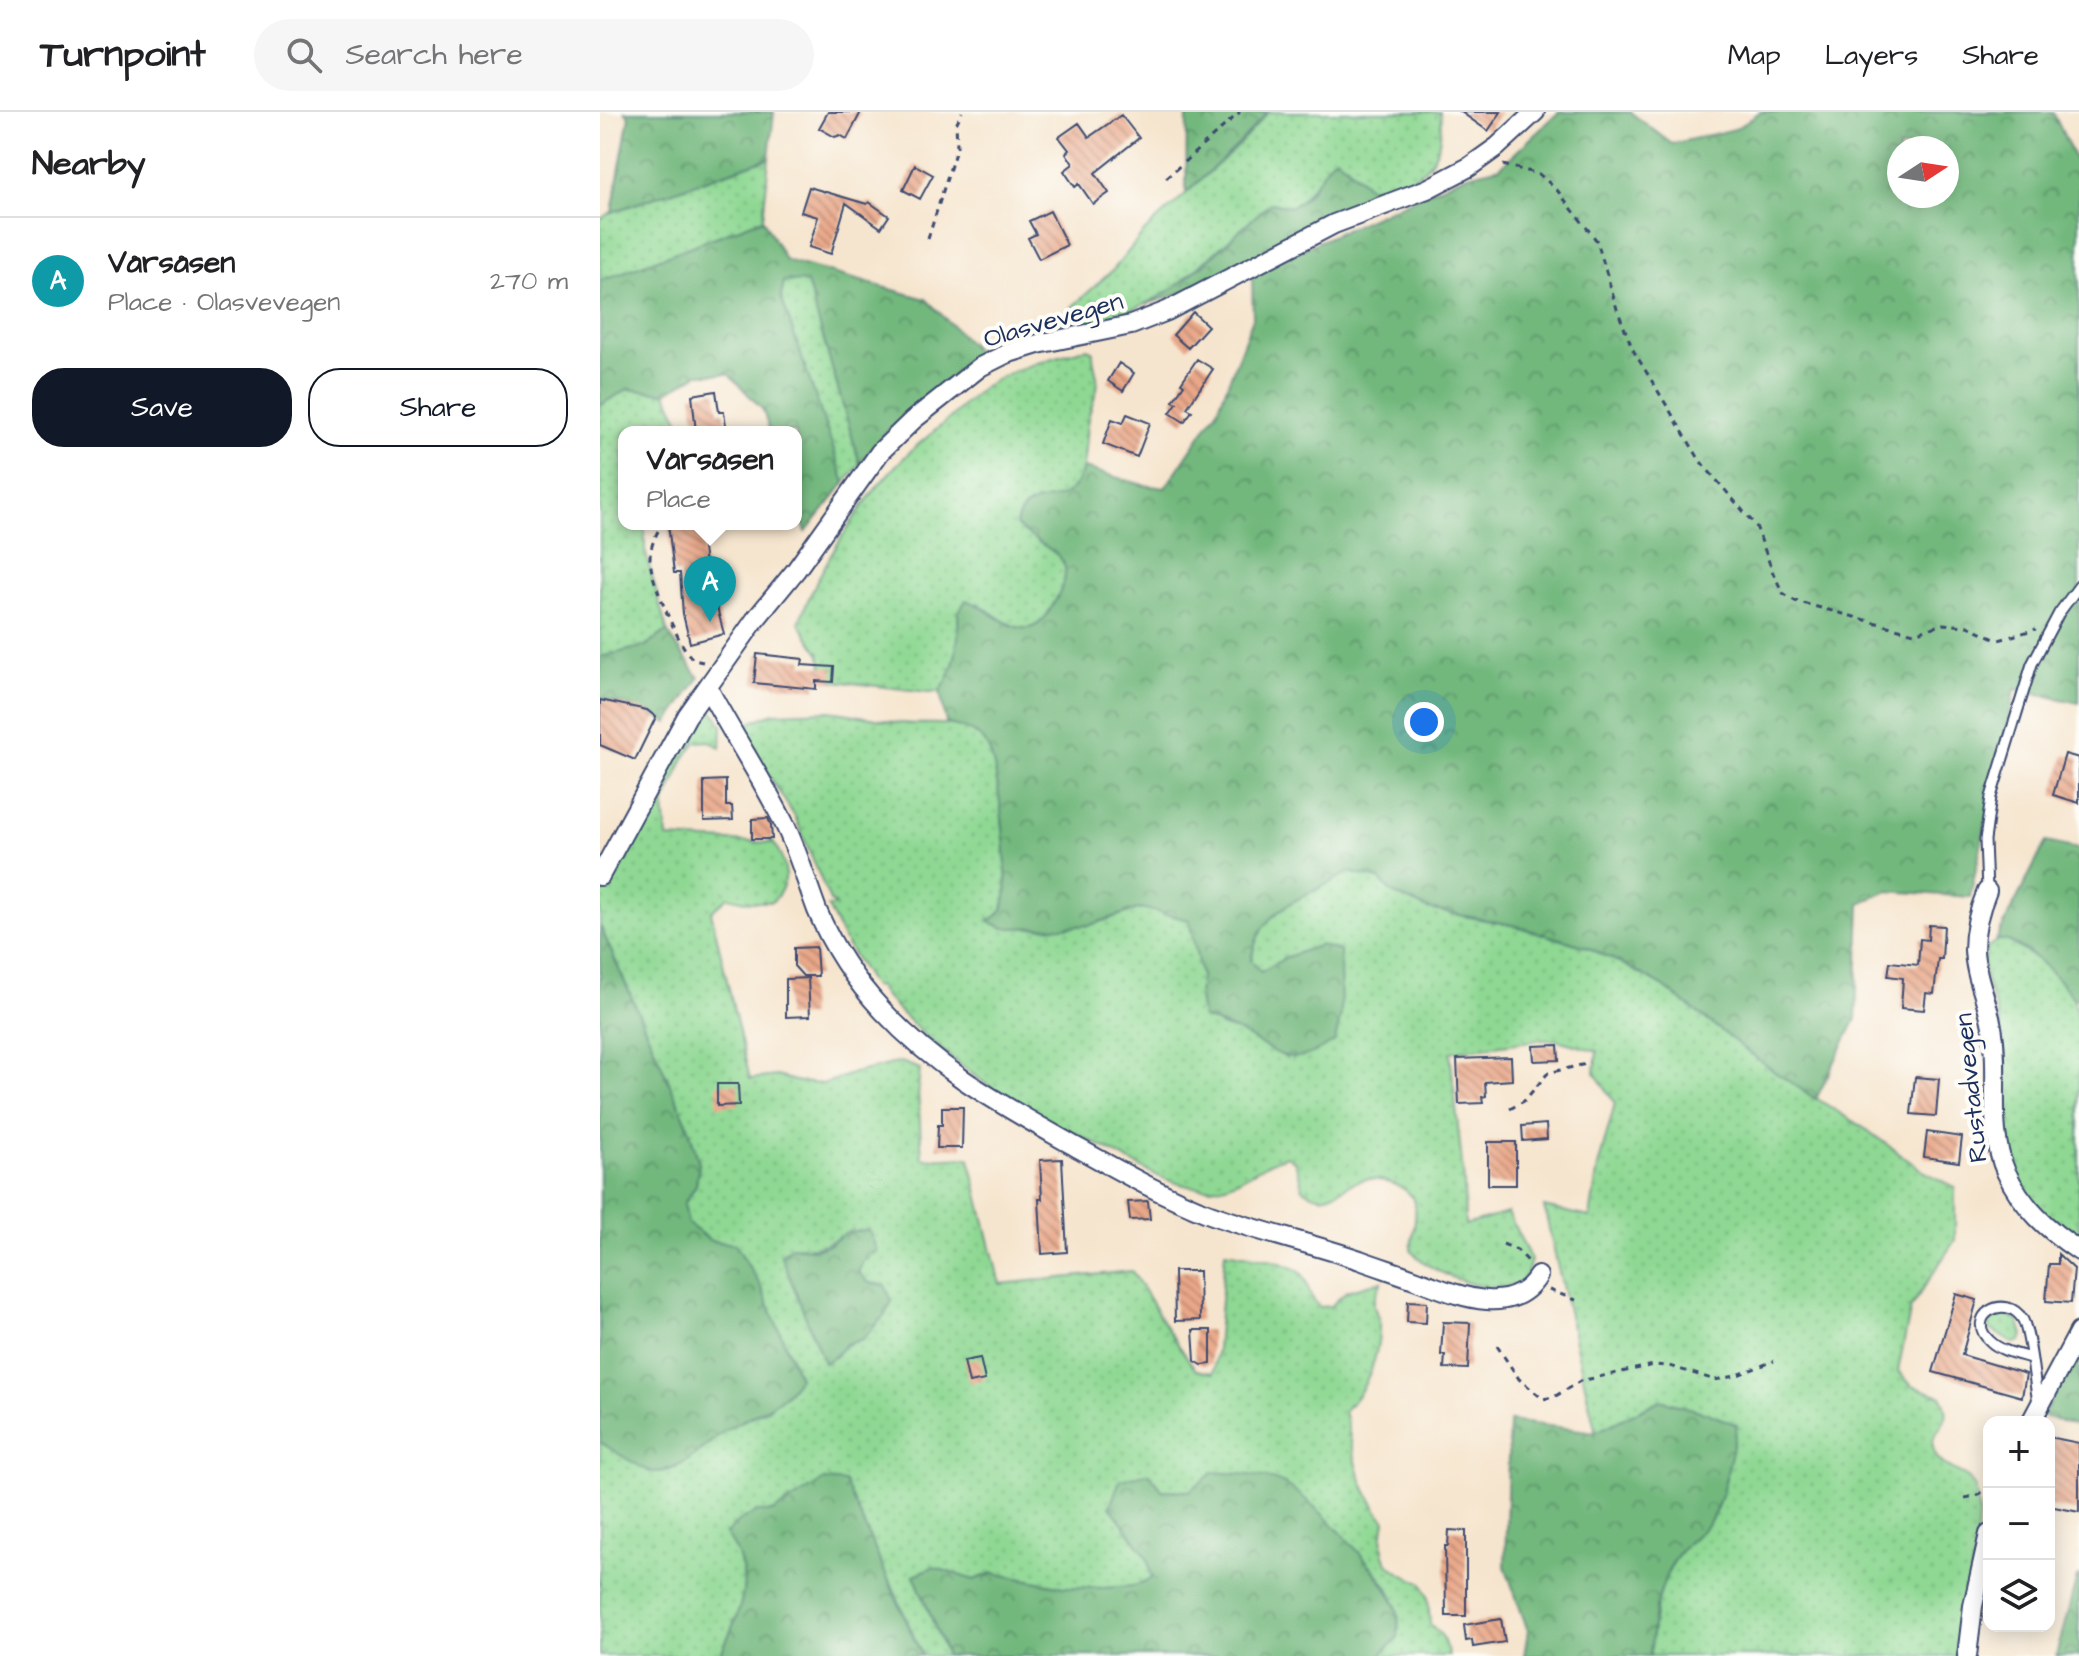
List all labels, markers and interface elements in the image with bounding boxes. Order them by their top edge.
search box [254,19,814,91]
text: Turnpoint [40,29,206,81]
icon: search [282,33,326,77]
text: Search here [346,34,523,76]
text: Map [1728,36,1781,75]
text: Layers [1825,36,1918,75]
text: Share [1962,36,2039,75]
north arrow [1887,136,1959,208]
text: Nearby [32,140,146,188]
text: Vårsåsen [108,242,235,284]
text: A [50,263,66,299]
text: 270 m [490,263,568,299]
street label: Olasvevegen [979,283,1128,359]
text: Place · Olasvevegen [108,284,340,320]
button: Save [32,368,292,447]
button: Share [308,368,568,447]
popup [618,426,802,530]
text: Vårsåsen [646,439,774,481]
text: Place [646,481,711,517]
pin: A [684,556,736,622]
your location [1404,702,1444,742]
street label: Rustadvegen [1945,1011,1999,1164]
map controls [1983,1416,2055,1632]
button: + [1983,1416,2055,1488]
button: − [1983,1488,2055,1560]
button: layers [1983,1560,2055,1632]

